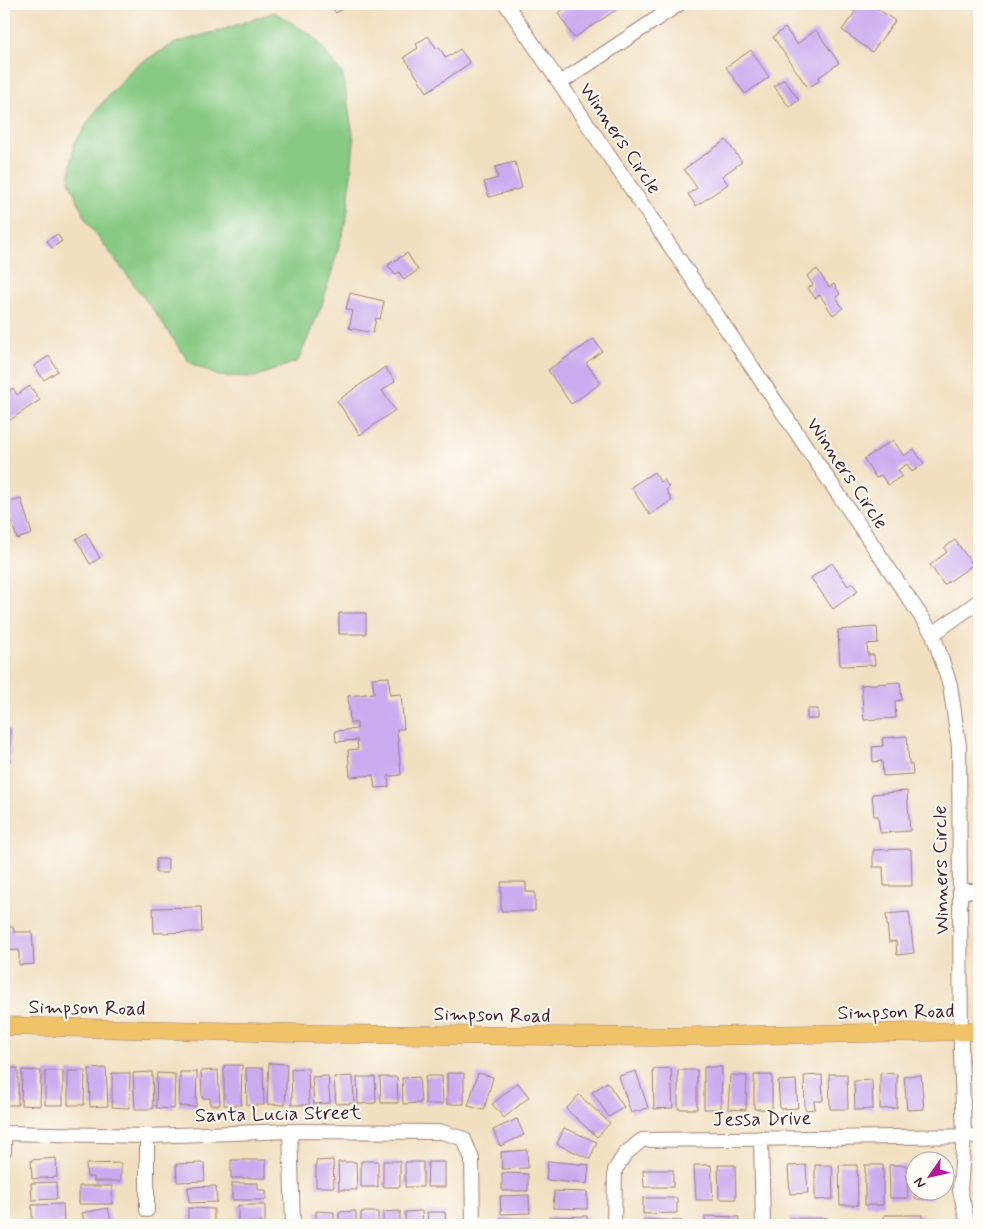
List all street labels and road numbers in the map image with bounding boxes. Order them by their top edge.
street label: Winners Circle [572,78,667,200]
street label: Winners Circle [799,413,894,535]
street label: Winners Circle [927,805,956,935]
street label: Simpson Road [28,994,146,1023]
street label: Simpson Road [837,998,955,1027]
street label: Simpson Road [433,1001,551,1030]
street label: Santa Lucia Street [195,1100,362,1129]
street label: Jessa Drive [713,1105,812,1134]

